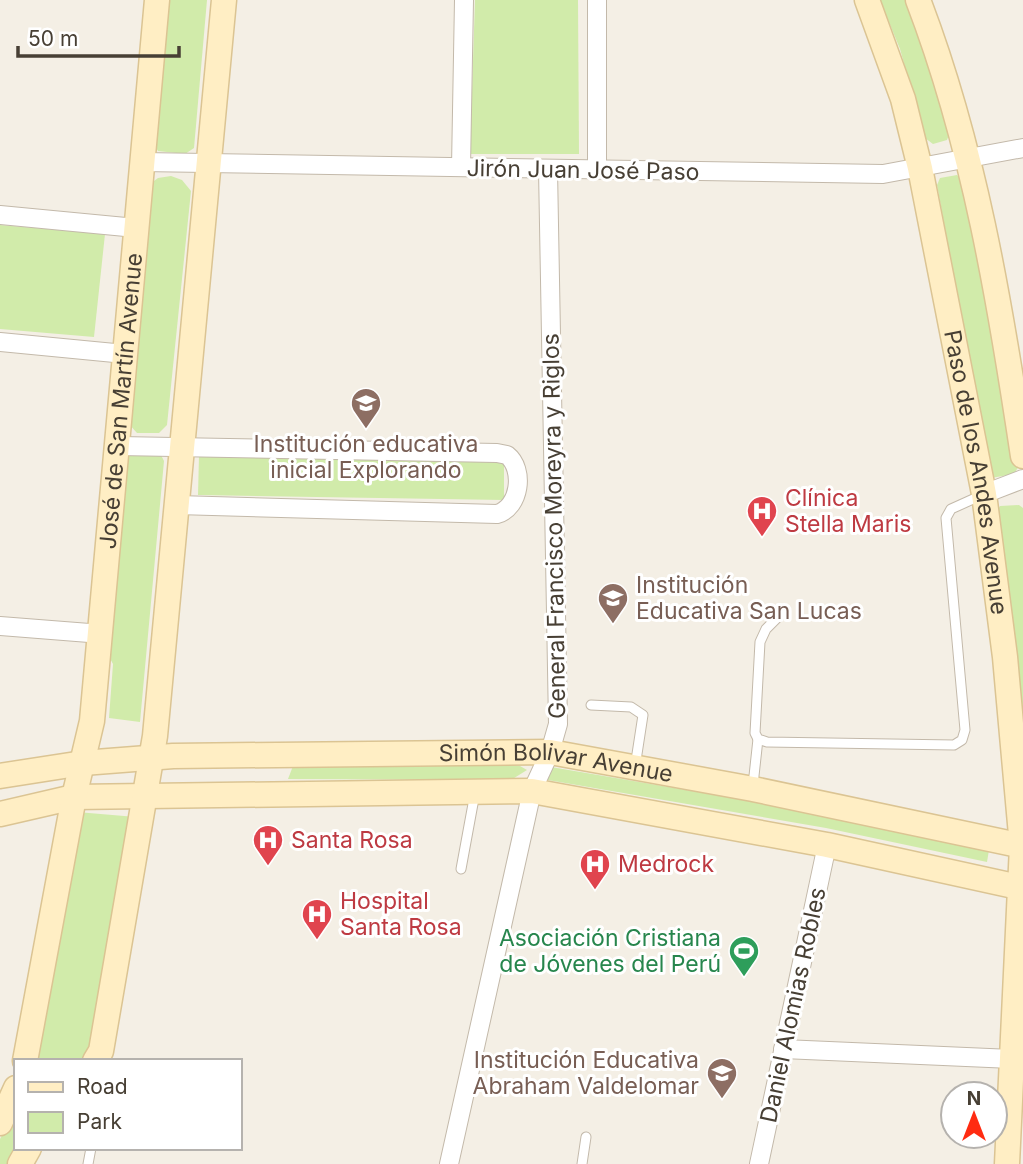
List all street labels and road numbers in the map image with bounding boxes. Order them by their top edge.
street label: Jirón Juan José Paso [466,154,700,186]
street label: José de San Martín Avenue [94,252,148,550]
street label: Paso de los Andes Avenue [938,328,1013,616]
street label: General Francisco Moreyra y Riglos [537,333,571,719]
street label: Simón Bolivar Avenue [438,738,675,788]
street label: Daniel Alomias Robles [754,885,832,1125]

